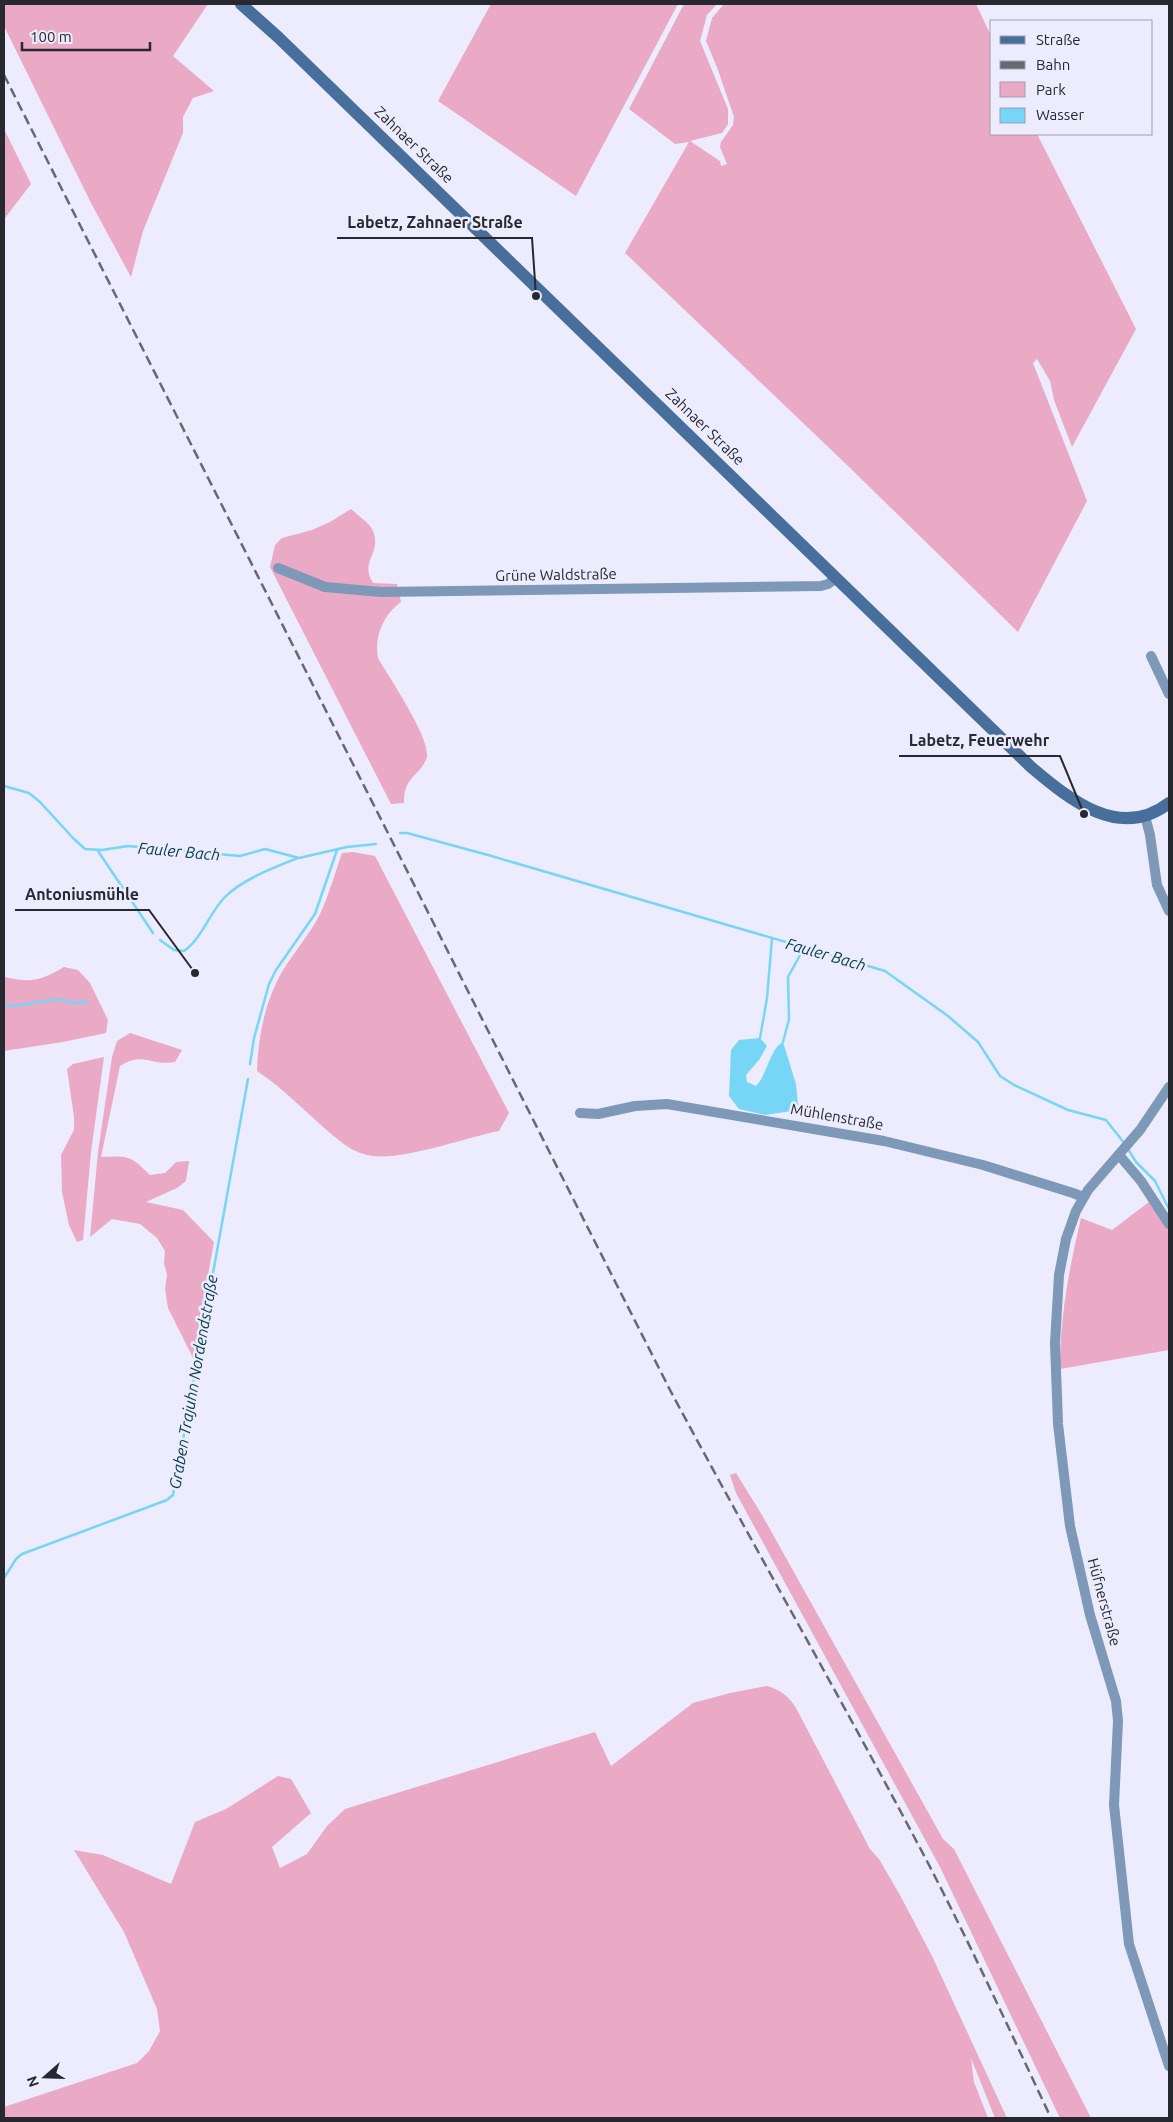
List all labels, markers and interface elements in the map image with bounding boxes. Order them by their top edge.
scale bar [22,20,150,52]
legend [990,20,1153,135]
text: 100 m [30,28,72,45]
text: Straße [1036,31,1080,48]
text: Bahn [1036,56,1070,73]
text: Park [1036,81,1066,98]
street label: Zahnaer Straße [371,103,457,187]
text: Wasser [1036,106,1085,123]
callout: Labetz, Zahnaer Straße [337,207,532,238]
text: Labetz, Zahnaer Straße [347,213,523,231]
street label: Zahnaer Straße [662,385,748,469]
street label: Grüne Waldstraße [495,565,617,584]
callout: Labetz, Feuerwehr [899,725,1060,756]
text: Labetz, Feuerwehr [909,731,1050,749]
water label: Fauler Bach [137,838,221,864]
callout: Antoniusmühle [15,879,149,910]
text: Antoniusmühle [25,885,139,903]
water label: Fauler Bach [784,934,868,974]
street label: Mühlenstraße [789,1100,885,1133]
water label: Graben Trajuhn Nordendstraße [165,1273,221,1491]
street label: Hüfnerstraße [1085,1556,1124,1648]
north arrow [20,2052,70,2102]
text: N [23,2074,42,2089]

